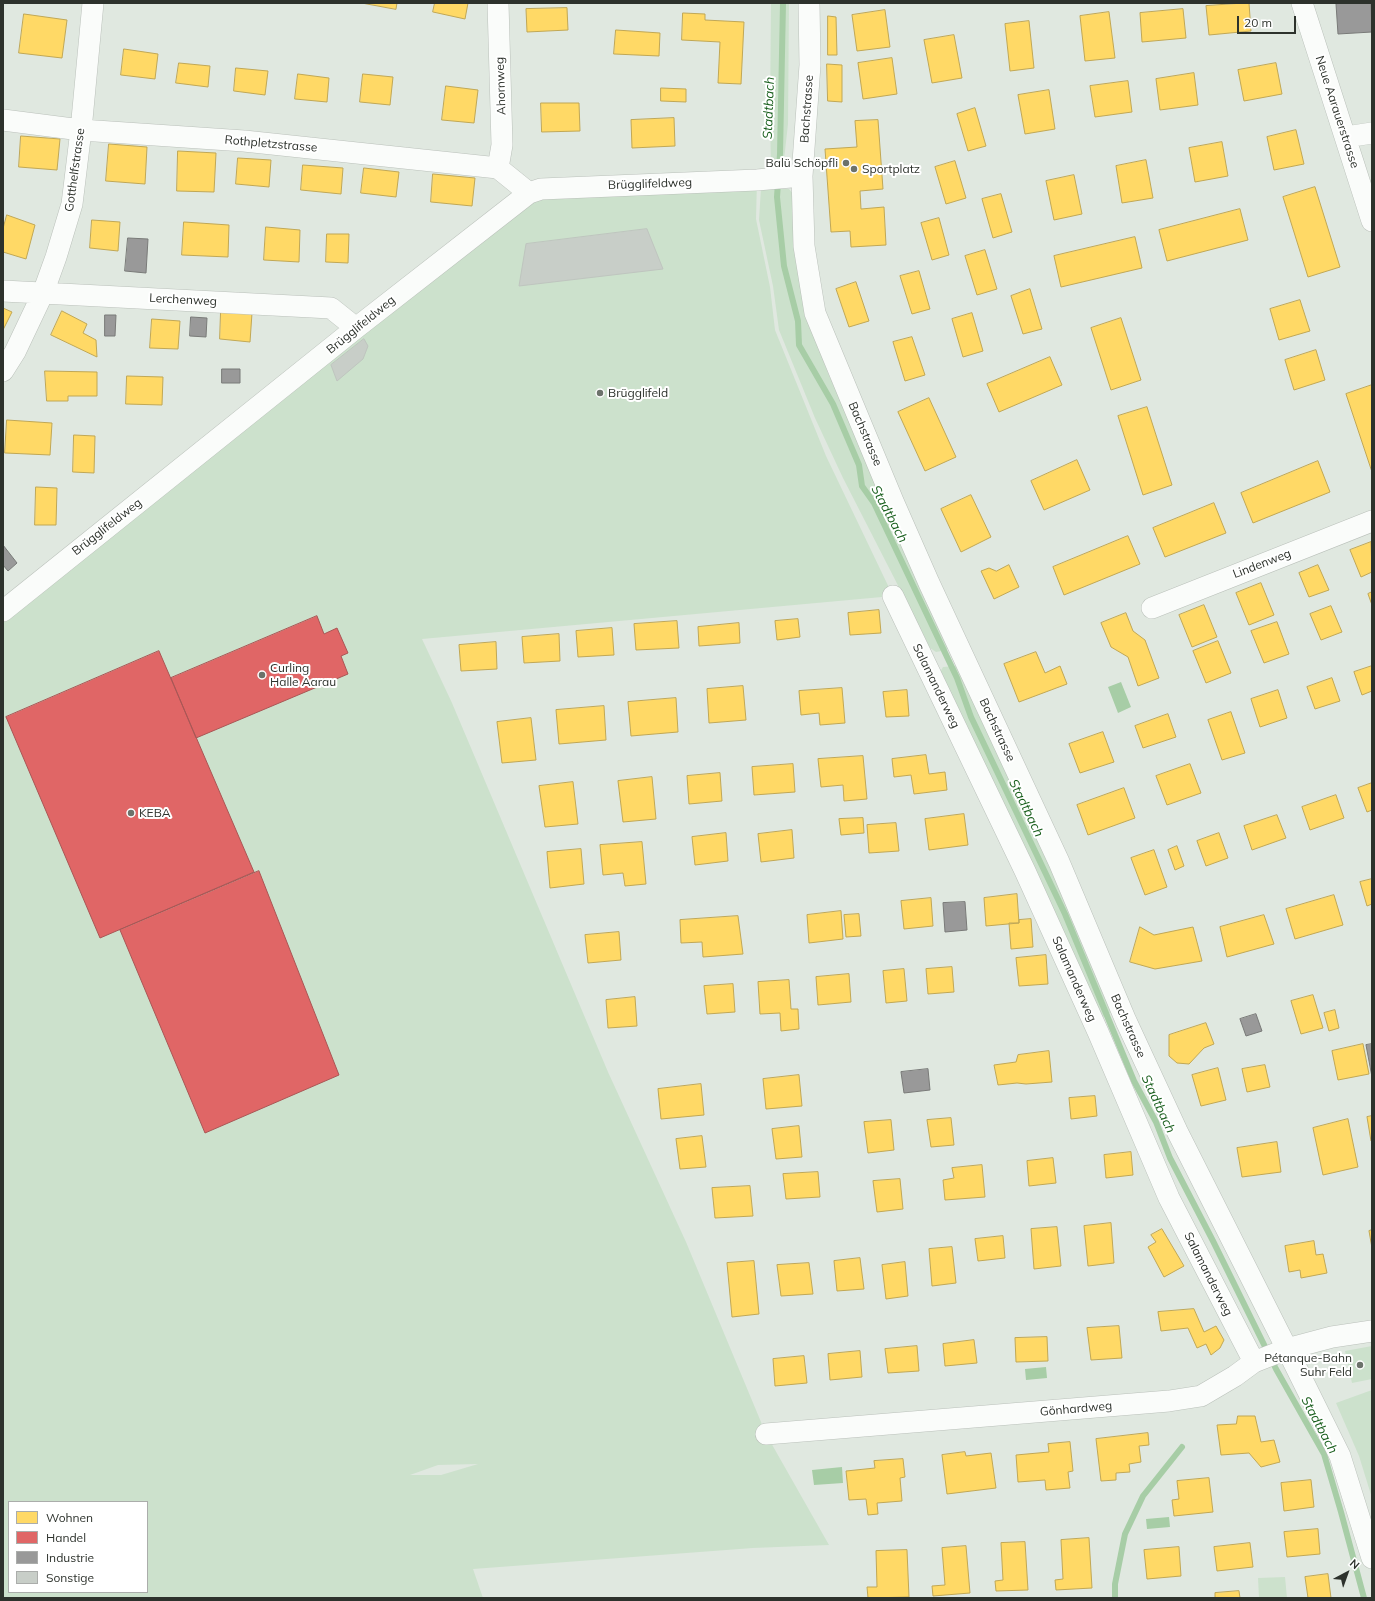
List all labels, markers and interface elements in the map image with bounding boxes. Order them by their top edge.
scale bar [1239,8,1298,34]
text: 20 m [1244,15,1272,30]
street label: Neue Aarauerstrasse [1312,54,1362,170]
street label: Ahornweg [493,57,509,115]
street label: Bachstrasse [797,74,817,144]
water label: Stadtbach [760,77,778,139]
street label: Gotthelfstrasse [62,127,88,213]
street label: Rothpletzstrasse [224,133,318,155]
place label: Balü Schöpfli [766,156,838,170]
marker: Balü Schöpfli [841,158,851,168]
place label: Sportplatz [862,162,920,176]
marker: Sportplatz [849,164,859,174]
street label: Brügglifeldweg [608,175,692,193]
street label: Lerchenweg [149,291,217,309]
street label: Brügglifeldweg [324,293,398,357]
place label: Brügglifeld [608,386,668,400]
marker: Brügglifeld [595,388,605,398]
street label: Bachstrasse [845,400,885,468]
water label: Stadtbach [867,483,911,545]
street label: Brügglifeldweg [69,495,145,559]
street label: Lindenweg [1231,546,1293,582]
street label: Salamanderweg [909,641,963,731]
place label: Curling Halle Aarau [270,661,336,689]
marker: Curling Halle Aarau [257,670,267,680]
street label: Bachstrasse [976,696,1018,764]
water label: Stadtbach [1005,777,1047,839]
place label: KEBA [139,806,171,820]
marker: KEBA [126,808,136,818]
street label: Salamanderweg [1049,934,1099,1024]
street label: Bachstrasse [1108,992,1148,1060]
water label: Stadtbach [1138,1072,1178,1136]
street label: Salamanderweg [1181,1230,1235,1318]
place label: Pétanque-Bahn Suhr Feld [1264,1351,1352,1379]
marker: Pétanque-Bahn Suhr Feld [1355,1360,1365,1370]
water label: Stadtbach [1297,1394,1341,1456]
street label: Gönhardweg [1039,1399,1113,1419]
legend [8,1501,148,1593]
text: Wohnen [46,1510,93,1525]
text: Handel [46,1530,86,1545]
text: Industrie [46,1550,94,1565]
north arrow [1327,1553,1367,1593]
text: N [1347,1556,1363,1572]
text: Sonstige [46,1570,94,1585]

